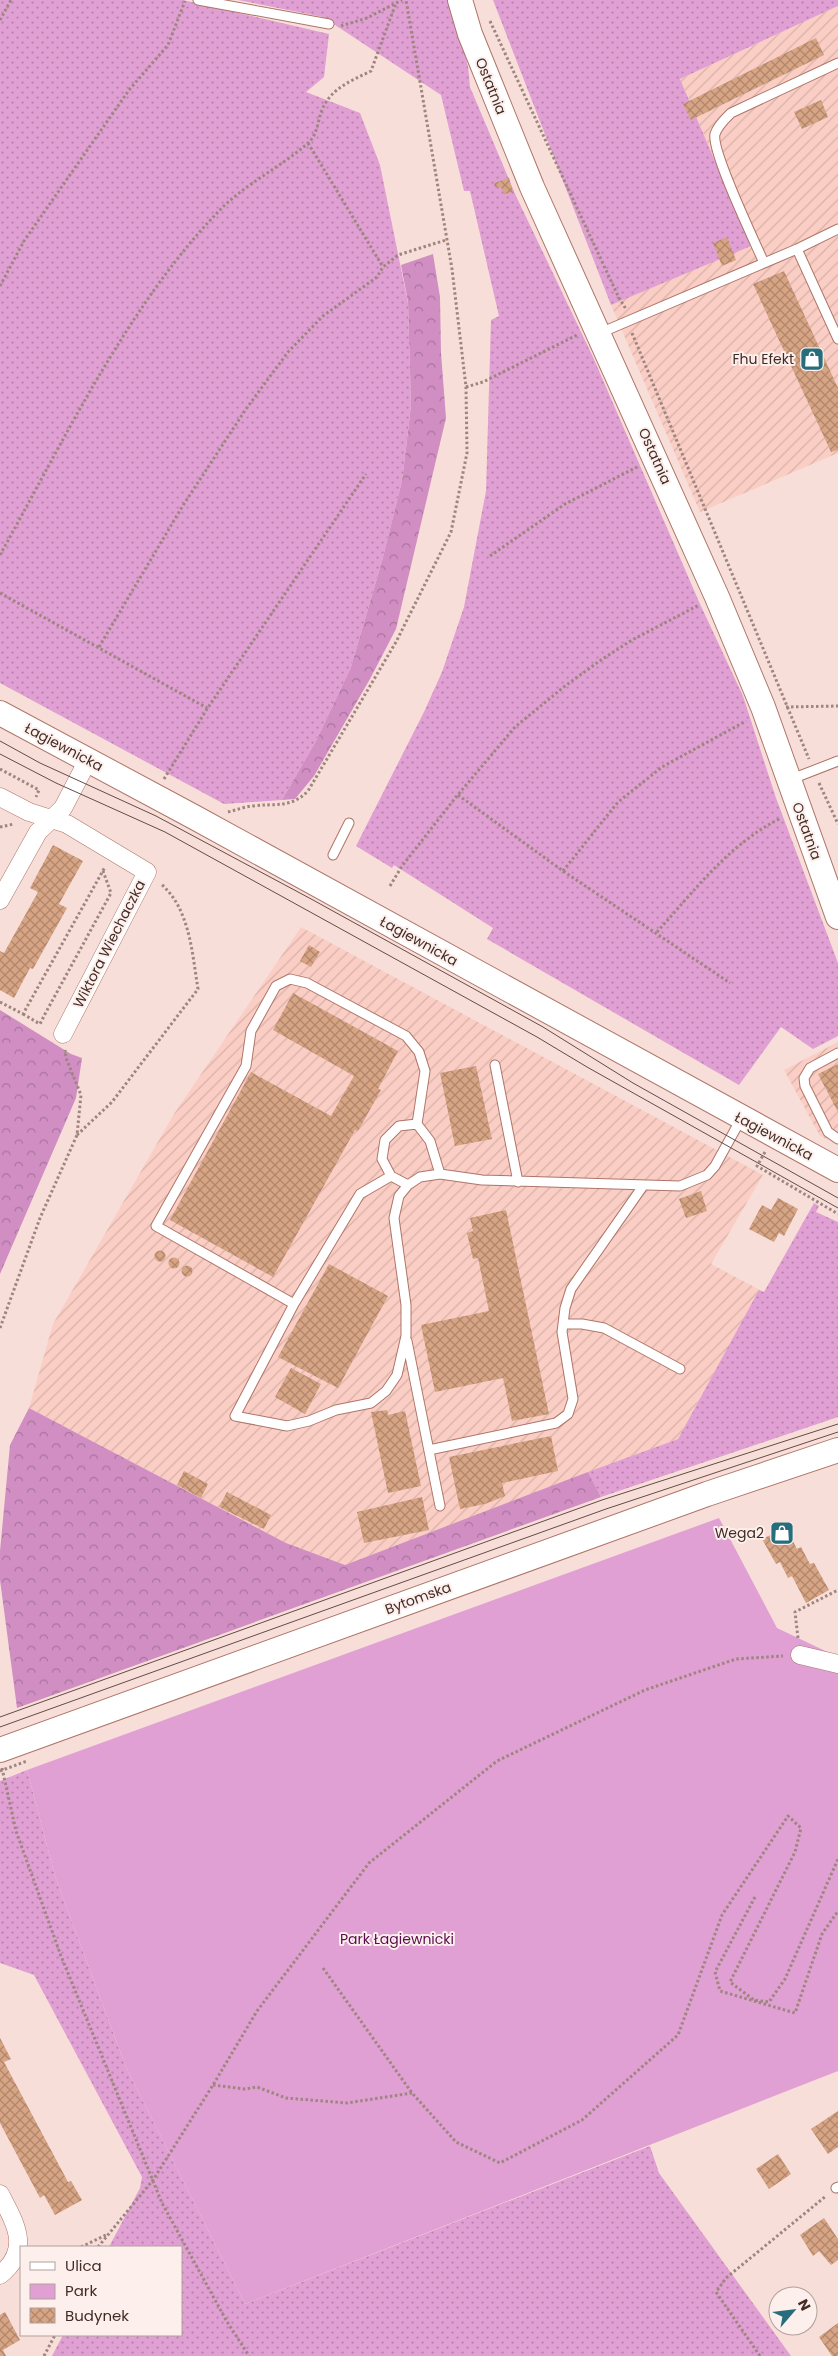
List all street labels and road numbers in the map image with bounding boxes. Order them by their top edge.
street label: Ostatnia [471,55,511,117]
street label: Ostatnia [634,425,676,487]
street label: Łagiewnicka [21,718,107,776]
street label: Ostatnia [787,799,827,863]
street label: Wiktora Wiechaczka [68,877,150,1011]
street label: Łagiewnicka [376,911,462,971]
street label: Łagiewnicka [731,1107,817,1165]
street label: Bytomska [382,1577,454,1619]

